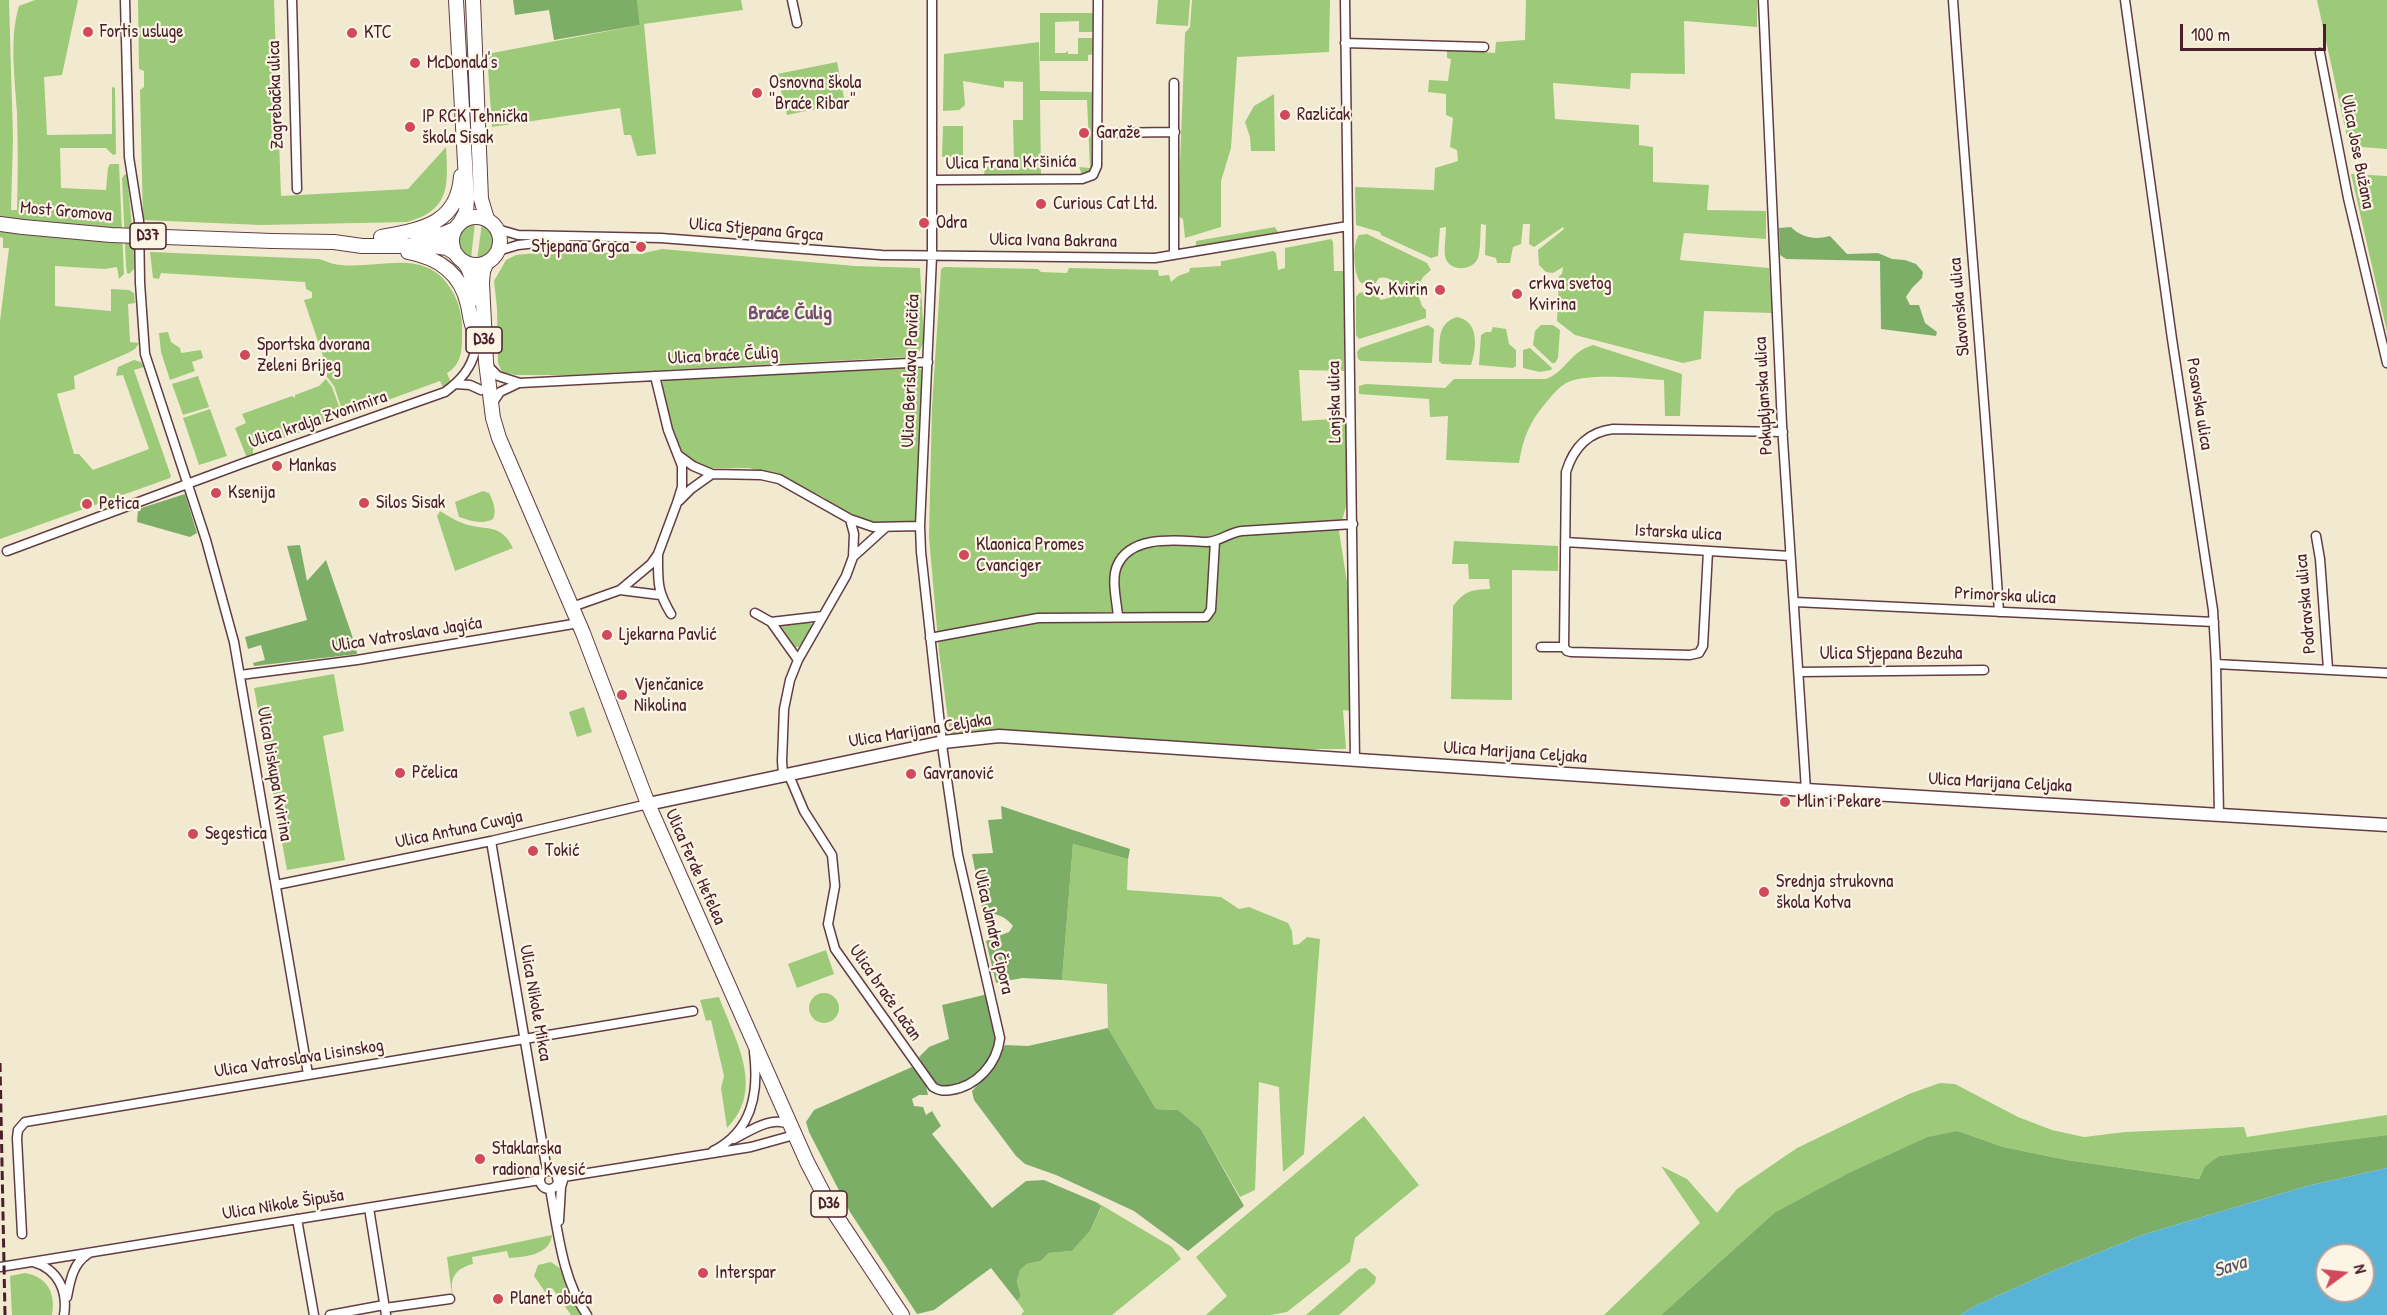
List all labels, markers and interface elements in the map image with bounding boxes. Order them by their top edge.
scale bar [2183,12,2328,50]
place label: Fortis usluge [100,21,184,43]
place label: KTC [364,22,392,44]
text: 100 m [2191,22,2230,47]
marker: Fortis usluge [81,25,95,39]
marker: KTC [345,26,359,40]
street label: Zagrebačka ulica [263,40,289,150]
place label: McDonald's [427,52,497,74]
marker: McDonald's [408,56,422,70]
place label: Osnovna škola ''Braće Ribar'' [769,72,861,115]
marker: Osnovna škola ''Braće Ribar'' [750,86,764,100]
street label: Ulica Jose Bužana [2335,93,2379,211]
place label: Različak [1297,104,1350,126]
place label: IP RCK Tehnička škola Sisak [422,106,527,148]
marker: Različak [1278,108,1292,122]
marker: IP RCK Tehnička škola Sisak [403,120,417,134]
place label: Garaže [1096,122,1141,144]
marker: Garaže [1077,126,1091,140]
street label: Ulica Frana Kršinića [946,151,1076,175]
place label: Curious Cat Ltd. [1053,193,1158,215]
street label: Most Gromova [19,197,113,227]
marker: Curious Cat Ltd. [1034,197,1048,211]
place label: Odra [936,212,967,234]
street label: Ulica Stjepana Grgca [688,213,824,247]
marker: Odra [917,216,931,230]
road number: D37 [130,223,166,249]
street label: Ulica Ivana Bakrana [989,229,1117,253]
place label: Stjepana Grgca [531,236,629,258]
marker: Stjepana Grgca [634,240,648,254]
street label: Slavonska ulica [1945,257,1975,357]
place label: crkva svetog Kvirina [1529,273,1612,316]
place label: Sv. Kvirin [1365,279,1428,301]
marker: Sv. Kvirin [1433,283,1447,297]
marker: crkva svetog Kvirina [1510,287,1524,301]
street label: Ulica Berislava Pavičića [898,294,924,448]
district label: Braće Čulig [748,302,832,326]
road number: D36 [466,327,502,353]
place label: Sportska dvorana Zeleni Brijeg [257,334,370,376]
street label: Pokupljanska ulica [1750,336,1778,456]
street label: Ulica braće Čulig [667,342,779,370]
marker: Sportska dvorana Zeleni Brijeg [238,348,252,362]
street label: Posavska ulica [2181,357,2217,451]
street label: Lonjska ulica [1323,361,1347,443]
street label: Ulica kralja Zvonimira [246,386,390,454]
place label: Mankas [289,455,336,477]
marker: Mankas [270,459,284,473]
place label: Ksenija [228,482,275,504]
marker: Ksenija [209,486,223,500]
place label: Silos Sisak [376,492,445,514]
place label: Petica [99,493,139,515]
marker: Silos Sisak [357,496,371,510]
marker: Petica [80,497,94,511]
street label: Istarska ulica [1634,520,1722,546]
place label: Klaonica Promes Cvanciger [976,534,1084,576]
marker: Klaonica Promes Cvanciger [957,548,971,562]
street label: Podravska ulica [2291,553,2321,655]
street label: Primorska ulica [1954,583,2056,609]
street label: Ulica Vatroslava Jagića [331,612,483,658]
place label: Ljekarna Pavlić [619,624,717,646]
marker: Ljekarna Pavlić [600,628,614,642]
street label: Ulica Stjepana Bezuha [1820,643,1962,665]
place label: Vjenčanice Nikolina [634,674,704,716]
marker: Vjenčanice Nikolina [615,688,629,702]
street label: Ulica biskupa Kvirina [252,705,296,843]
street label: Ulica Marijana Celjaka [847,709,993,753]
street label: Ulica Marijana Celjaka [1442,737,1588,769]
place label: Pčelica [412,762,458,784]
place label: Gavranović [923,763,993,785]
marker: Pčelica [393,766,407,780]
marker: Gavranović [904,767,918,781]
street label: Ulica Marijana Celjaka [1928,768,2072,798]
place label: Mlin i Pekare [1797,791,1881,813]
marker: Mlin i Pekare [1778,795,1792,809]
street label: Ulica Antuna Cuvaja [394,806,524,854]
street label: Ulica Ferde Hefelea [660,806,730,928]
place label: Segestica [205,823,267,845]
marker: Segestica [186,827,200,841]
place label: Tokić [545,840,579,862]
marker: Tokić [526,844,540,858]
street label: Ulica Jandre Čipora [968,868,1018,996]
place label: Srednja strukovna škola Kotva [1776,871,1893,914]
marker: Srednja strukovna škola Kotva [1757,885,1771,899]
street label: Ulica braće Lačan [844,941,926,1045]
street label: Ulica Nikole Mikca [514,943,556,1063]
street label: Ulica Vatroslava Lisinskog [213,1035,385,1083]
place label: Staklarska radiona Kvesić [492,1138,585,1180]
marker: Staklarska radiona Kvesić [473,1152,487,1166]
street label: Ulica Nikole Šipuša [221,1185,345,1225]
road number: D36 [811,1191,847,1217]
north arrow [2315,1243,2375,1303]
water label: Sava [2211,1251,2249,1283]
place label: Interspar [715,1262,776,1284]
text: N [2349,1262,2372,1276]
marker: Interspar [696,1266,710,1280]
place label: Planet obuća [510,1288,592,1310]
marker: Planet obuća [491,1292,505,1306]

